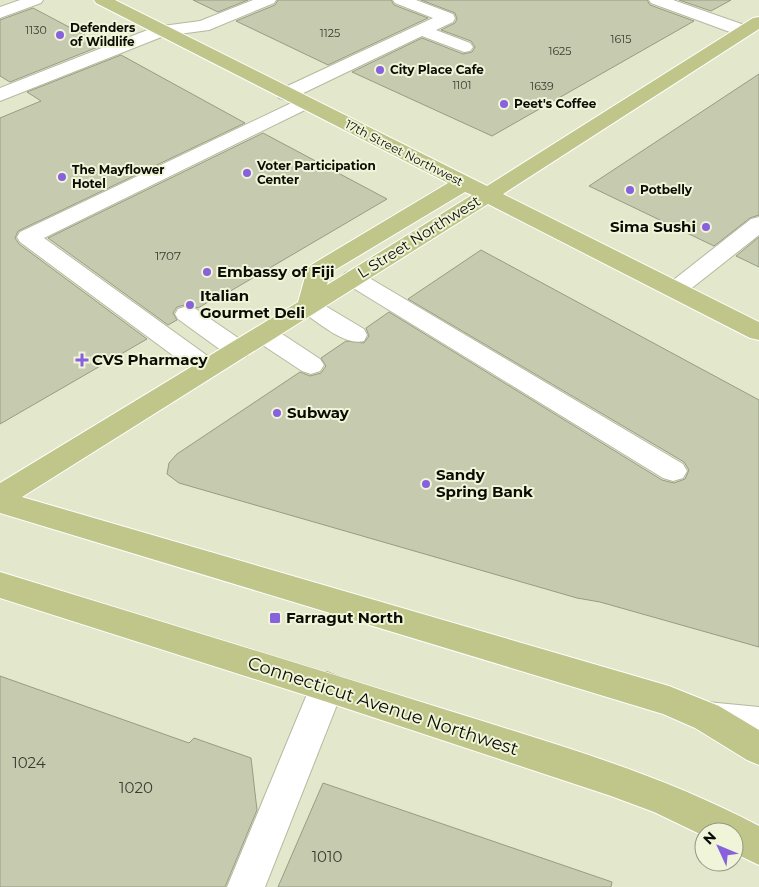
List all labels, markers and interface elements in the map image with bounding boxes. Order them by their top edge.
place label: Defenders of Wildlife [70,20,136,49]
house number: 1130 [25,23,47,37]
house number: 1125 [320,26,340,40]
marker: Defenders of Wildlife [54,29,66,41]
house number: 1615 [611,32,631,46]
house number: 1625 [548,44,572,58]
place label: City Place Cafe [390,62,484,77]
marker: City Place Cafe [374,64,386,76]
house number: 1101 [452,78,472,92]
house number: 1639 [530,79,554,93]
place label: Peet's Coffee [514,96,597,111]
marker: Peet's Coffee [498,98,510,110]
street label: 17th Street Northwest [343,116,466,189]
place label: Voter Participation Center [256,158,376,187]
place label: The Mayflower Hotel [72,162,164,191]
marker: Voter Participation Center [241,167,253,179]
marker: The Mayflower Hotel [56,171,68,183]
place label: Potbelly [640,182,693,197]
marker: Potbelly [624,184,636,196]
street label: L Street Northwest [354,191,484,282]
place label: Sima Sushi [610,217,696,236]
marker: Sima Sushi [700,221,712,233]
house number: 1707 [155,248,181,263]
place label: Embassy of Fiji [217,262,335,281]
marker: Embassy of Fiji [201,266,213,278]
place label: Italian Gourmet Deli [200,286,305,322]
marker: Italian Gourmet Deli [184,299,196,311]
place label: CVS Pharmacy [92,350,209,369]
marker: CVS Pharmacy [76,354,88,366]
place label: Subway [287,403,350,422]
marker: Subway [271,407,283,419]
place label: Sandy Spring Bank [436,465,533,501]
marker: Sandy Spring Bank [420,478,432,490]
place label: Farragut North [286,608,403,627]
marker: Farragut North [268,611,282,625]
street label: Connecticut Avenue Northwest [245,652,521,760]
house number: 1024 [12,753,46,772]
house number: 1020 [119,778,153,797]
north arrow [694,822,744,872]
text: N [699,828,720,848]
house number: 1010 [312,847,342,866]

